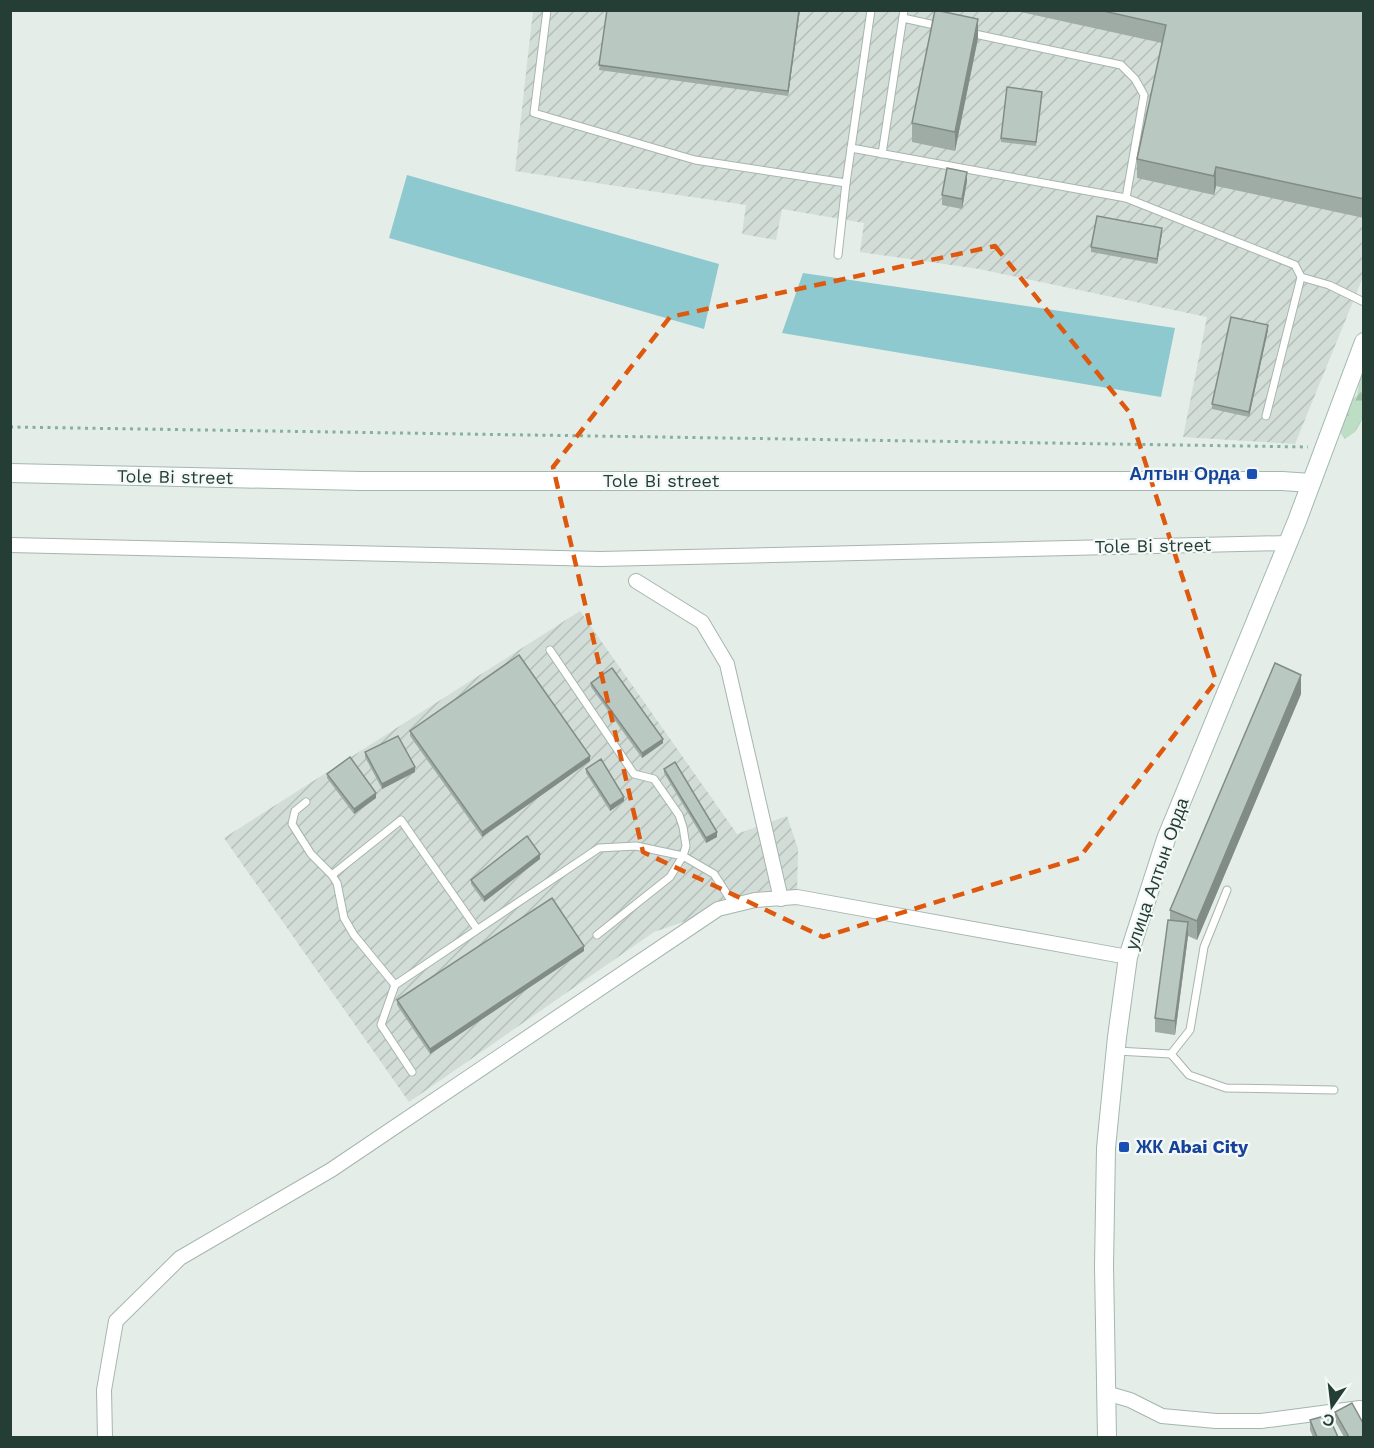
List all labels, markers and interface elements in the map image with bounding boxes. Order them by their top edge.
place label: Алтын Орда [1129,463,1241,484]
street label: Tole Bi street [117,465,234,488]
marker: Алтын Орда [1245,467,1259,481]
street label: Tole Bi street [603,470,720,491]
street label: Tole Bi street [1095,534,1212,557]
street label: улица Алтын Орда [1121,794,1193,953]
place label: ЖК Abai City [1135,1136,1249,1157]
marker: ЖК Abai City [1117,1140,1131,1154]
north arrow [1302,1376,1362,1436]
text: С [1320,1409,1336,1431]

